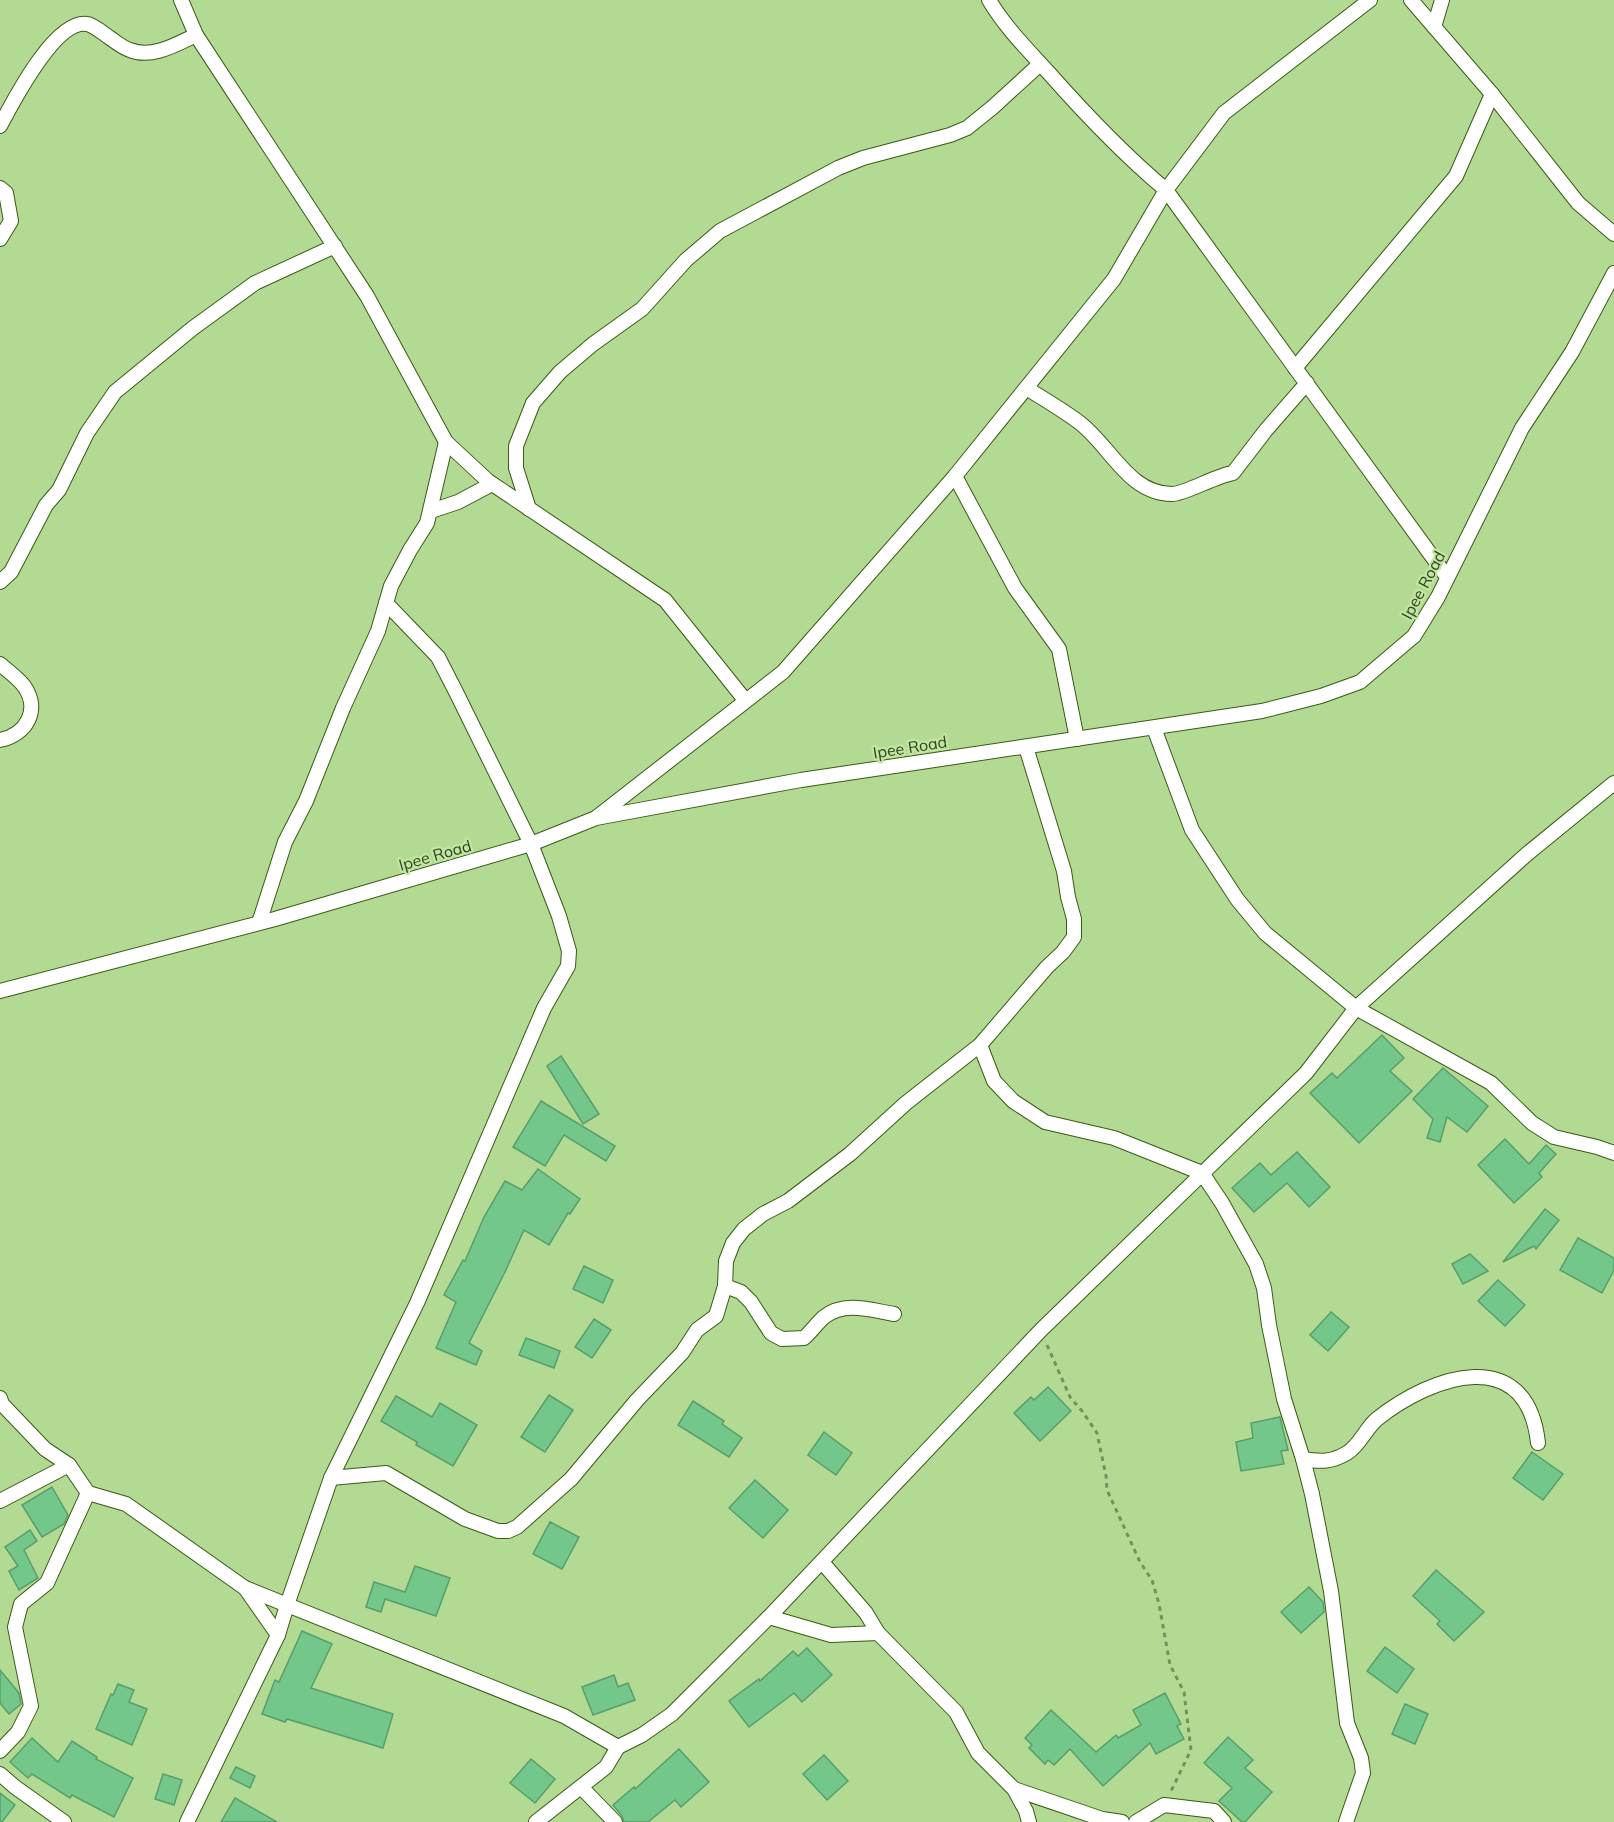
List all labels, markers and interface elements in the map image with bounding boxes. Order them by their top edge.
street label: Ipee Road [1397,547,1449,623]
street label: Ipee Road [872,731,948,763]
street label: Ipee Road [396,835,474,875]

